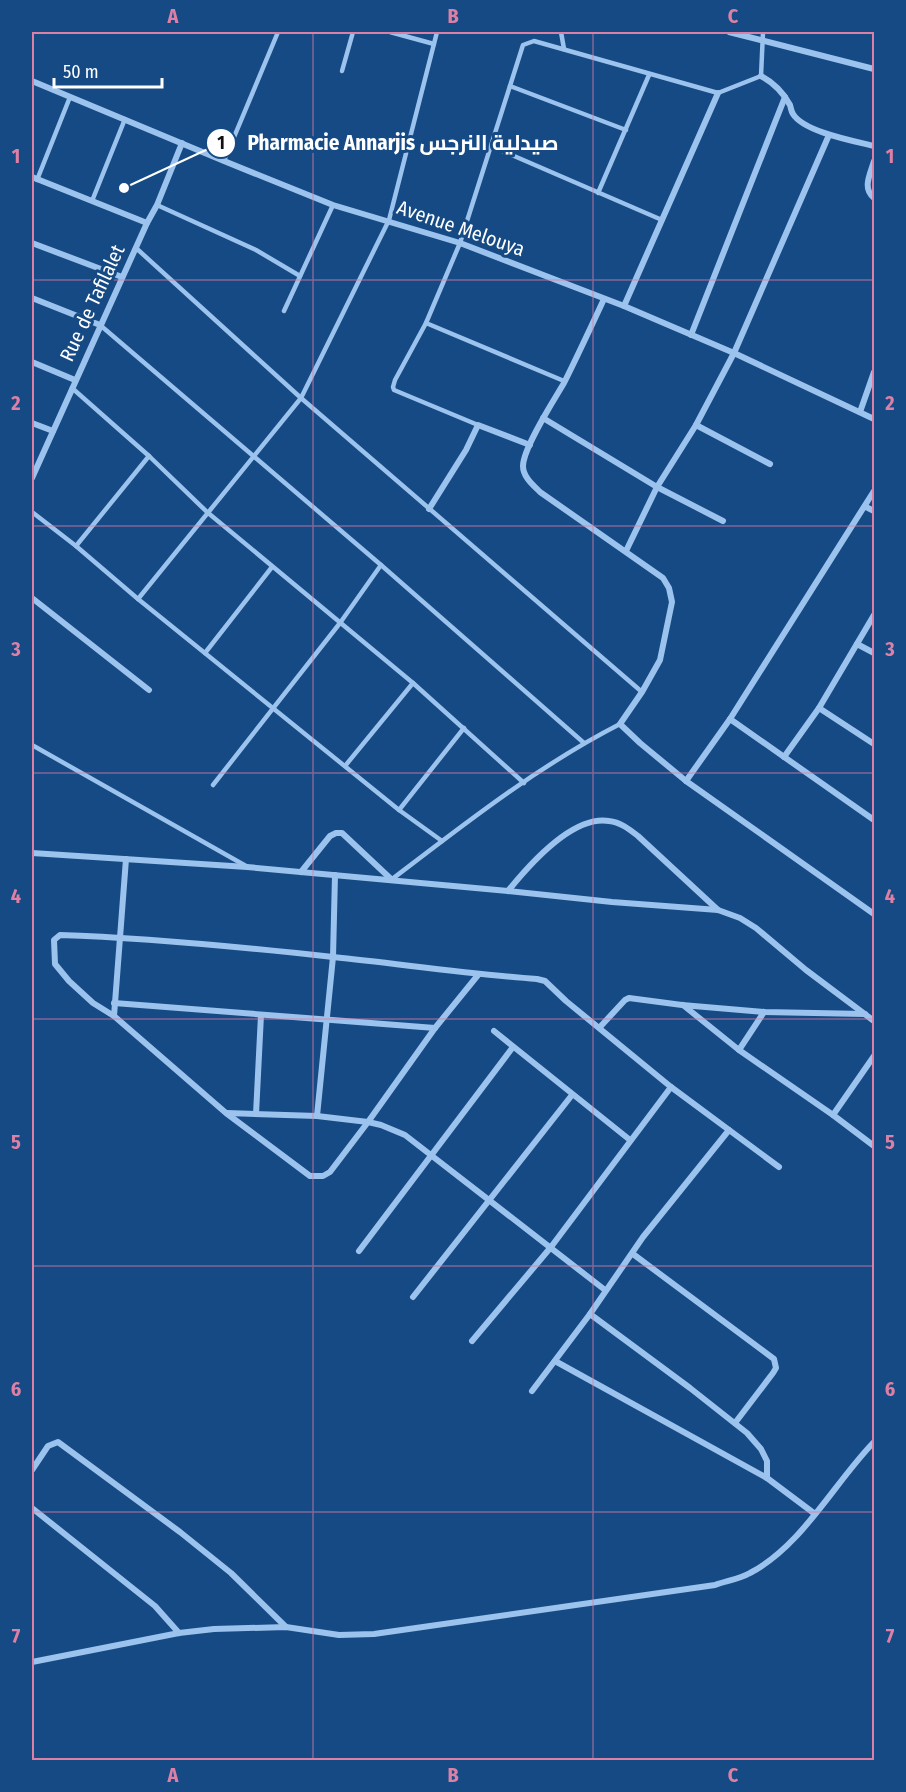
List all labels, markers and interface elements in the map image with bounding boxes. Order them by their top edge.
text: A [167,4,180,28]
text: B [447,4,459,28]
text: C [728,4,739,28]
scale bar [54,51,162,89]
text: 50 m [63,61,99,83]
callout: Pharmacie Annarjis صيدلية النرجس [206,123,571,162]
text: Pharmacie Annarjis صيدلية النرجس [248,130,558,156]
text: 1 [217,132,225,154]
text: 1 [12,144,20,168]
text: 1 [886,144,894,168]
street label: Avenue Melouya [394,195,528,261]
street label: Rue de Tafilalet [54,240,130,365]
text: 2 [10,391,21,415]
text: 2 [884,391,895,415]
text: 3 [10,637,21,661]
text: 3 [884,637,895,661]
text: 4 [11,884,21,908]
text: 4 [885,884,895,908]
text: 5 [11,1130,21,1154]
text: 5 [885,1130,895,1154]
text: 6 [11,1377,21,1401]
text: 6 [885,1377,895,1401]
text: 7 [12,1624,21,1648]
text: 7 [886,1624,895,1648]
text: A [167,1763,180,1787]
text: B [447,1763,459,1787]
text: C [728,1763,739,1787]

